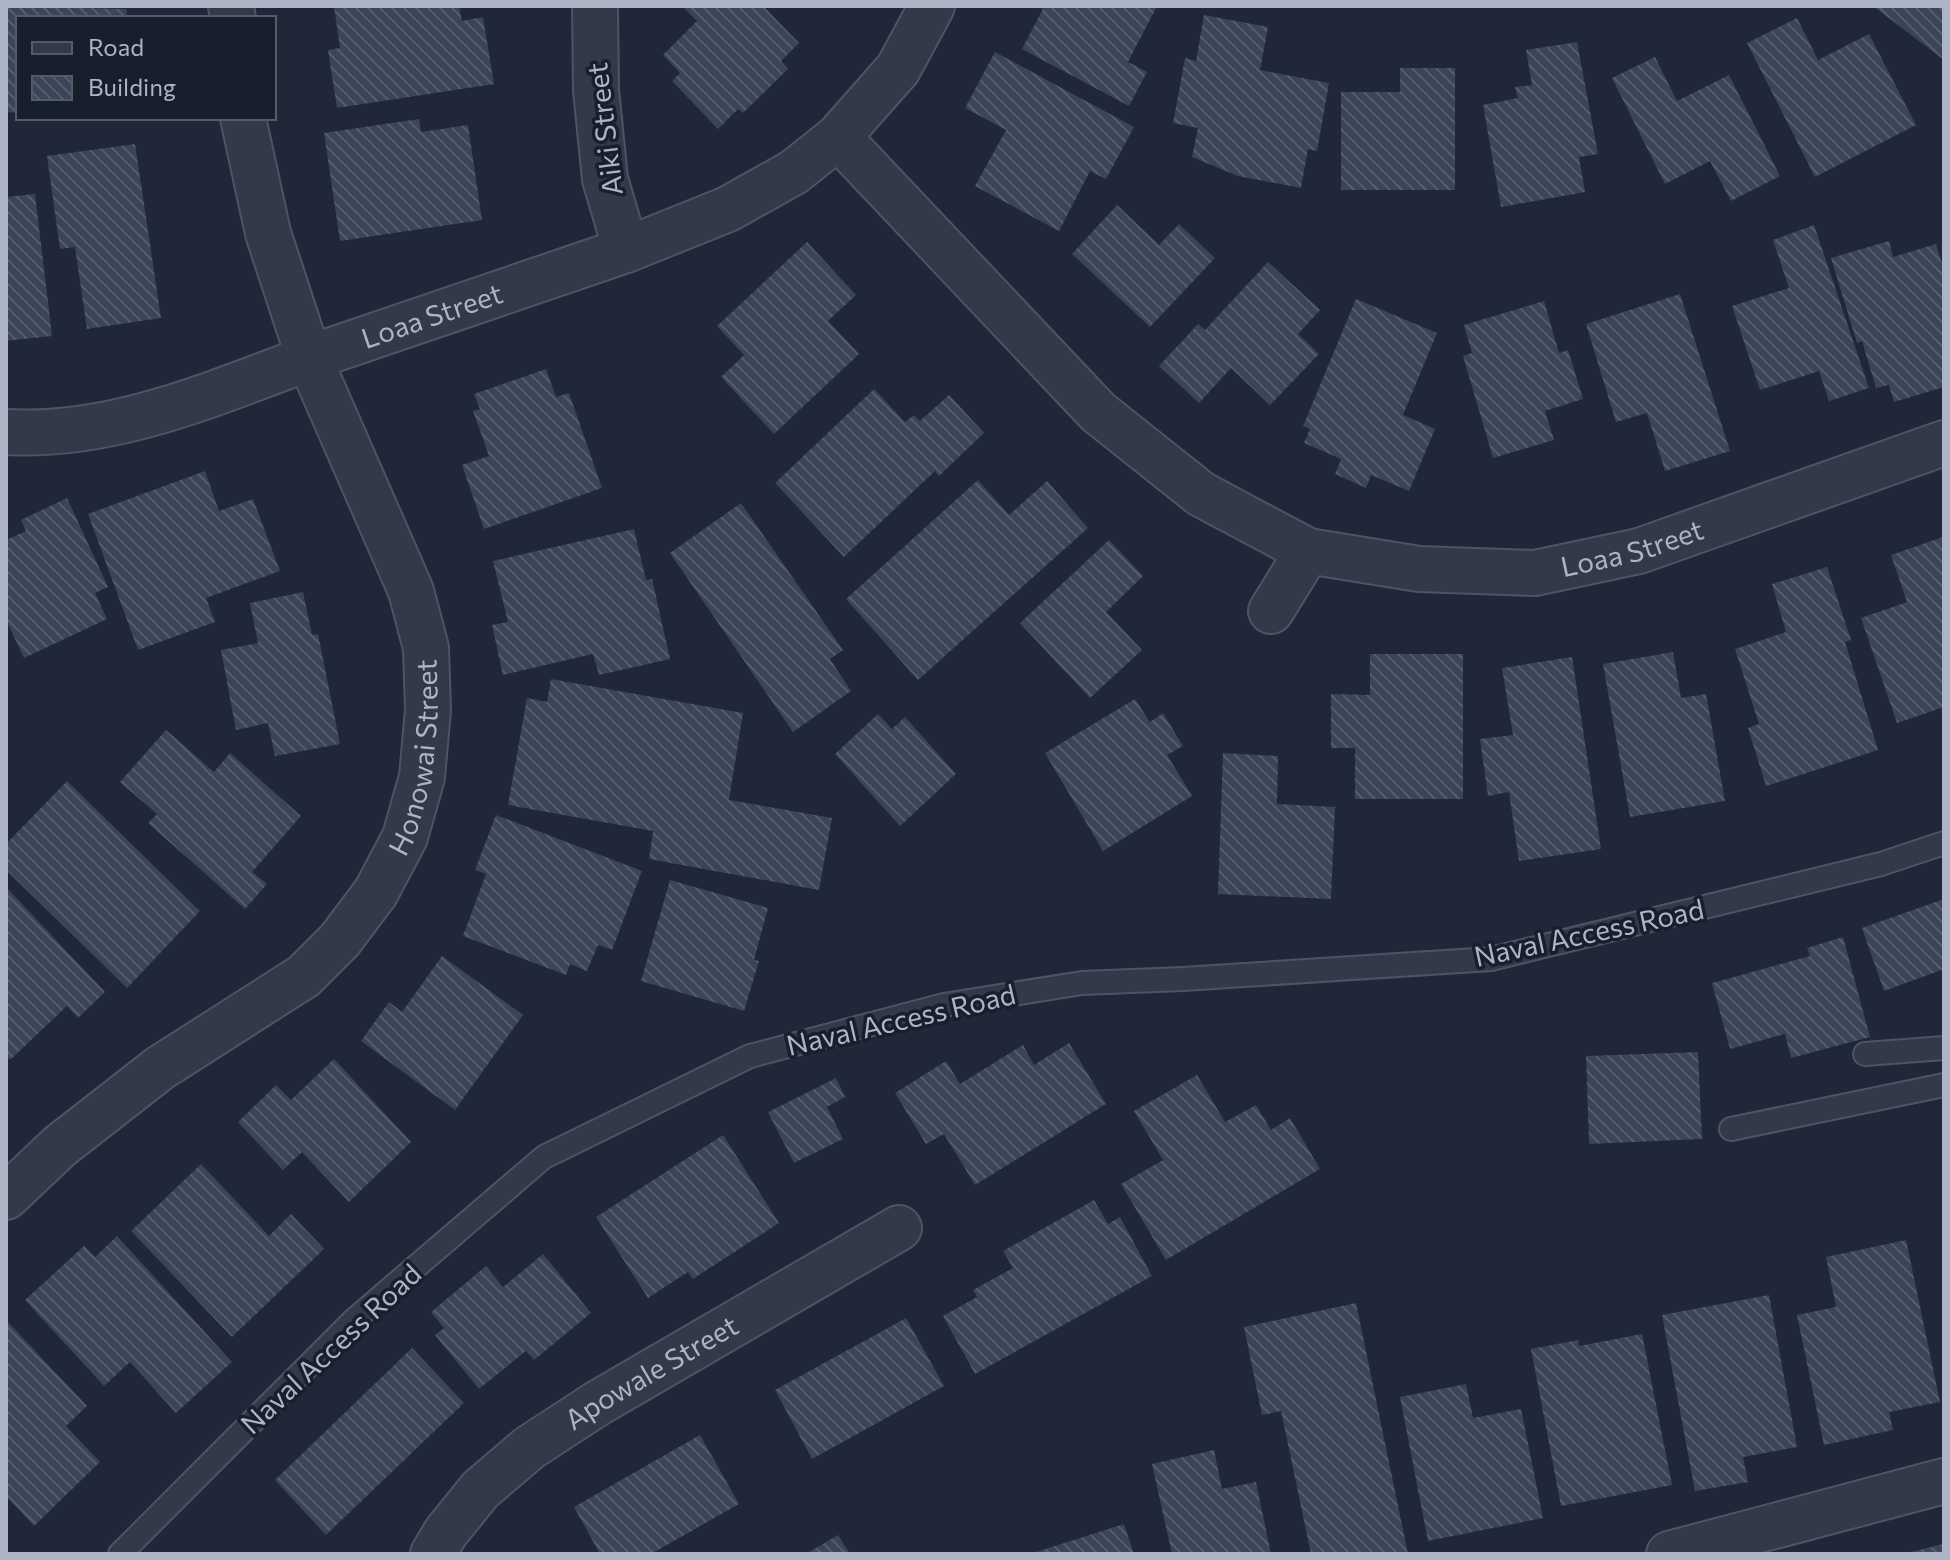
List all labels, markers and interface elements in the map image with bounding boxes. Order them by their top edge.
legend [16,16,276,120]
text: Road [88,32,144,61]
street label: Aiki Street [579,61,629,197]
text: Building [88,72,176,101]
street label: Loaa Street [357,275,507,355]
street label: Loaa Street [1558,512,1708,583]
street label: Honowai Street [381,659,444,861]
street label: Naval Access Road [1471,891,1707,973]
street label: Naval Access Road [783,976,1019,1062]
street label: Naval Access Road [233,1256,427,1440]
street label: Apowale Street [558,1307,744,1436]

